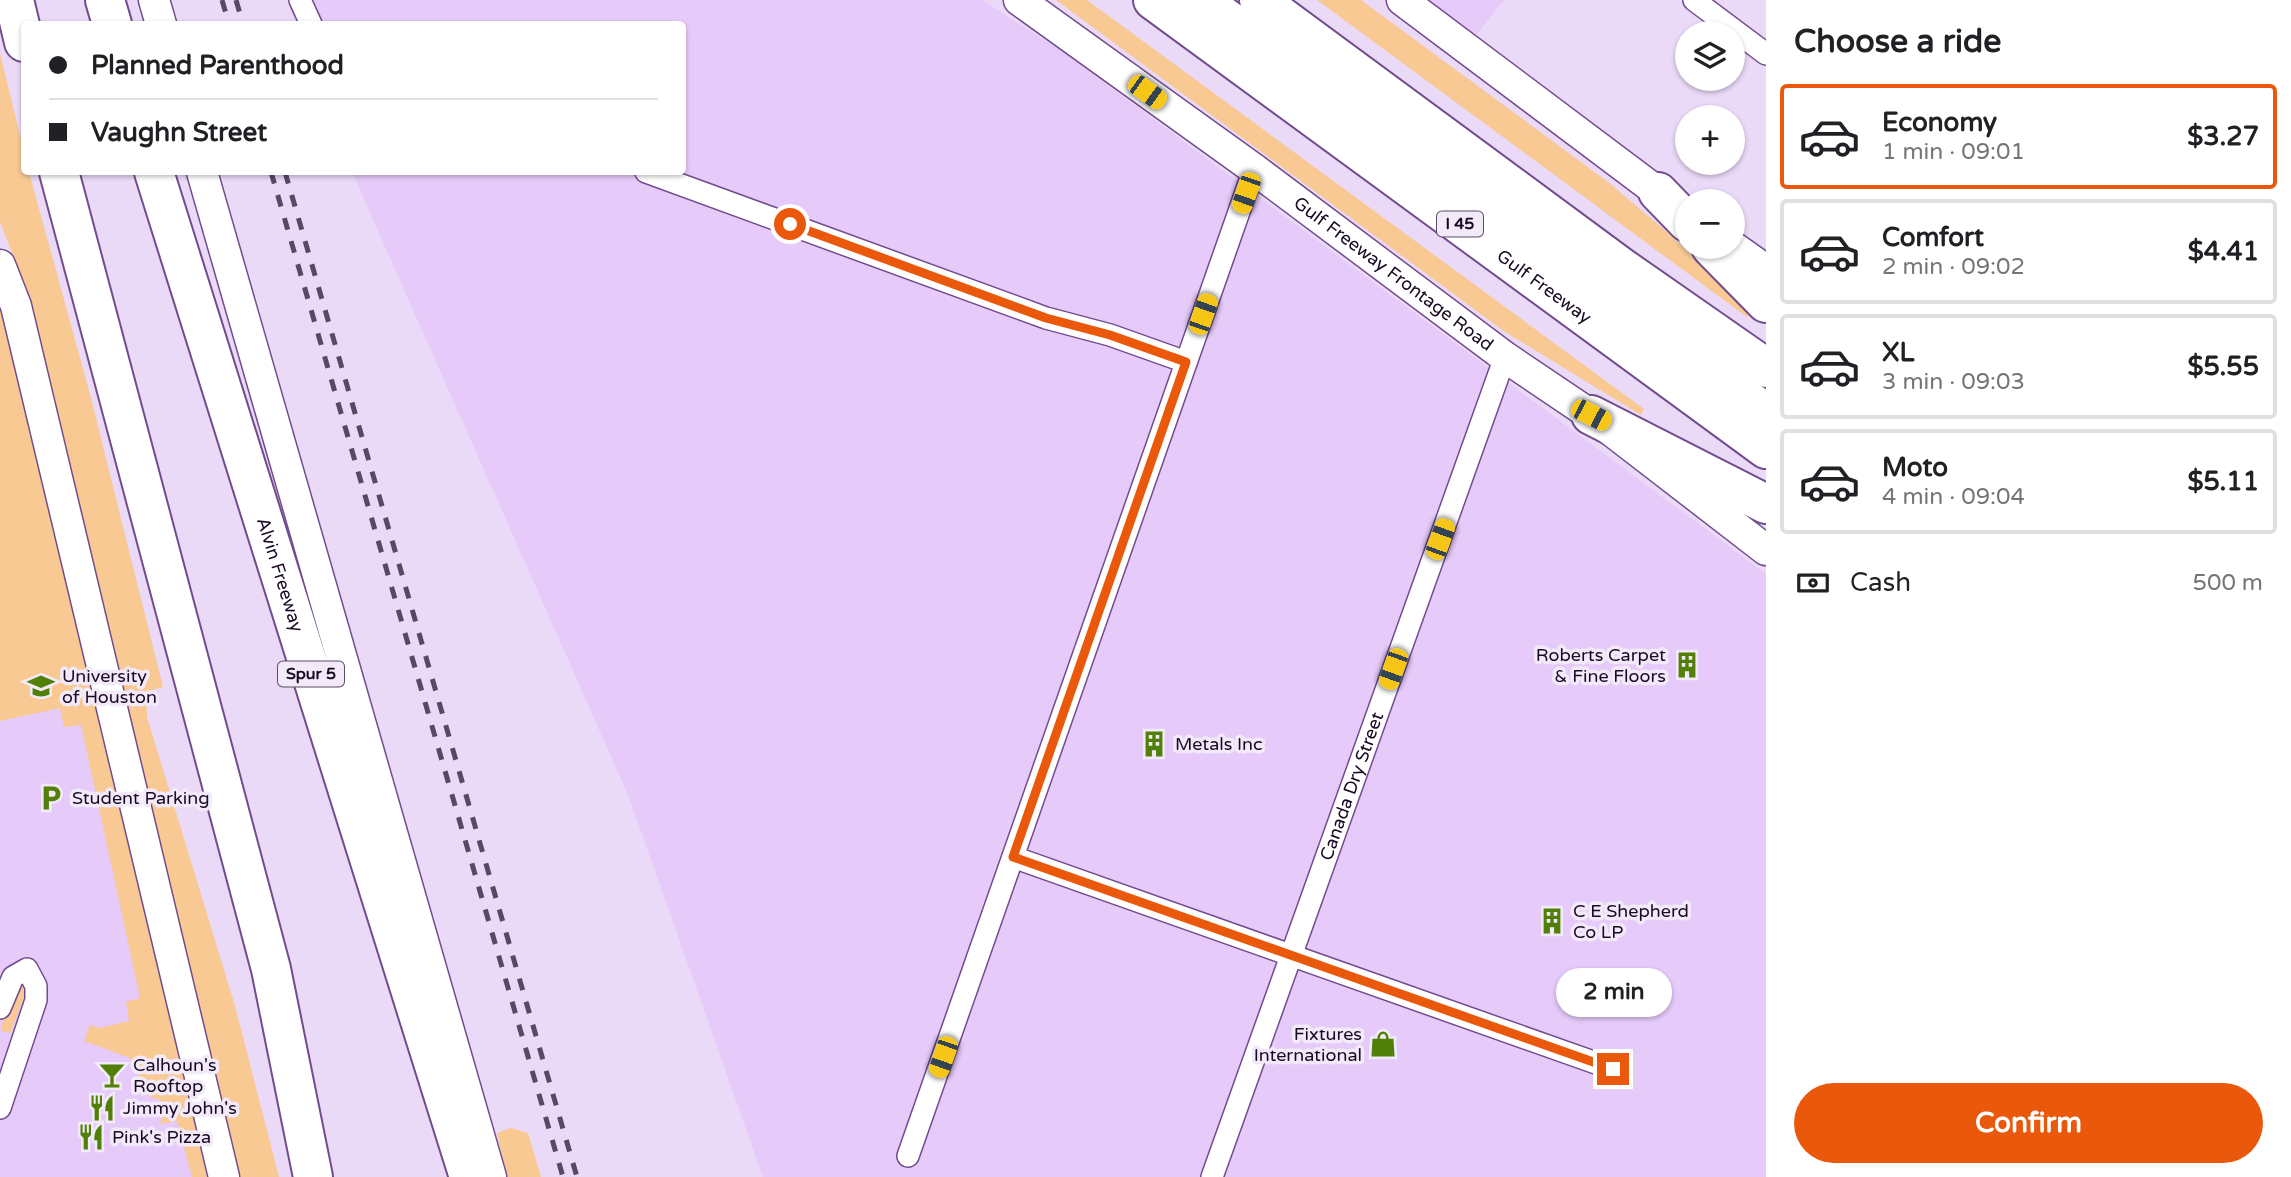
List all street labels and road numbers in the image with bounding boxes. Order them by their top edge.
street label: Gulf Freeway Frontage Road [1290,192,1498,356]
road number: I 45 [1437,212,1483,236]
street label: Gulf Freeway [1493,245,1596,329]
street label: Alvin Freeway [252,515,309,635]
road number: Spur 5 [278,662,344,687]
street label: Canada Dry Street [1315,709,1388,863]

